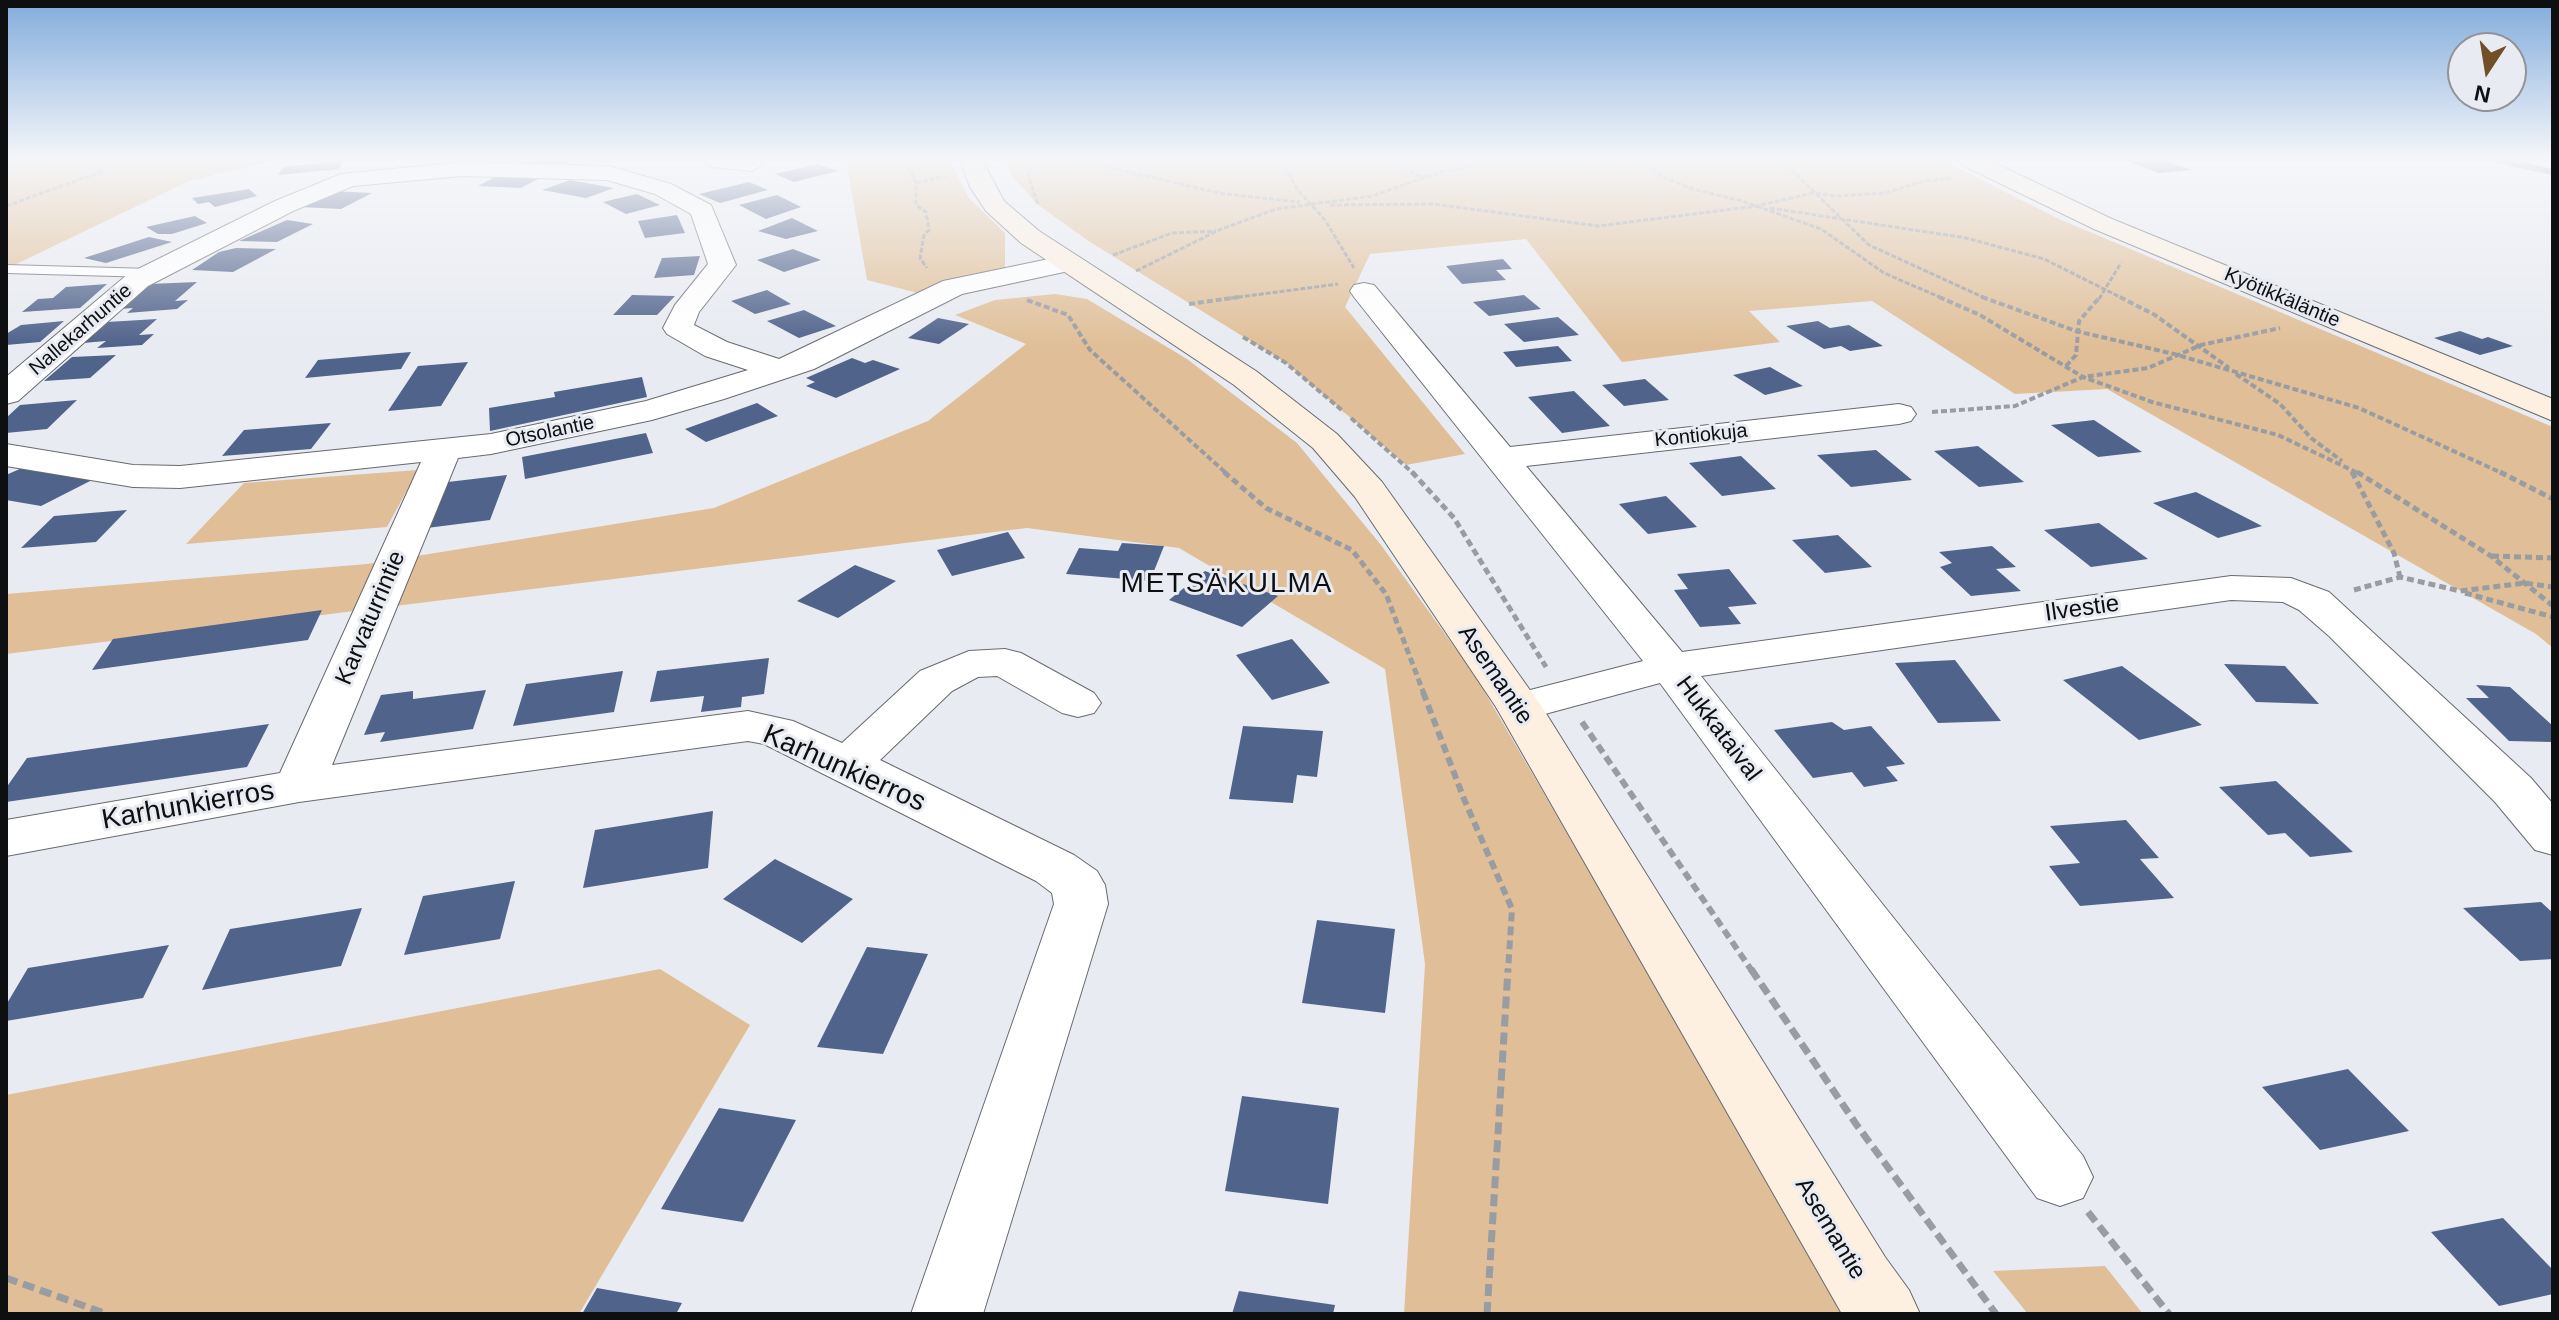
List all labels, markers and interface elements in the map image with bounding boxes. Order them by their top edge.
north arrow [2447,32,2527,112]
text: N [2472,80,2493,108]
street label: Kyötikkäläntie [2221,263,2343,333]
street label: Nallekarhuntie [25,279,137,381]
street label: Otsolantie [503,411,597,453]
street label: Kontiokuja [1653,419,1749,453]
street label: Karvaturrintie [330,547,412,689]
district label: METSÄKULMA [1121,567,1333,601]
street label: Ilvestie [2043,590,2121,628]
street label: Asemantie [1451,620,1539,730]
street label: Hukkataival [1669,671,1767,787]
street label: Karhunkierros [758,718,930,820]
street label: Karhunkierros [99,774,277,838]
street label: Asemantie [1788,1173,1872,1285]

